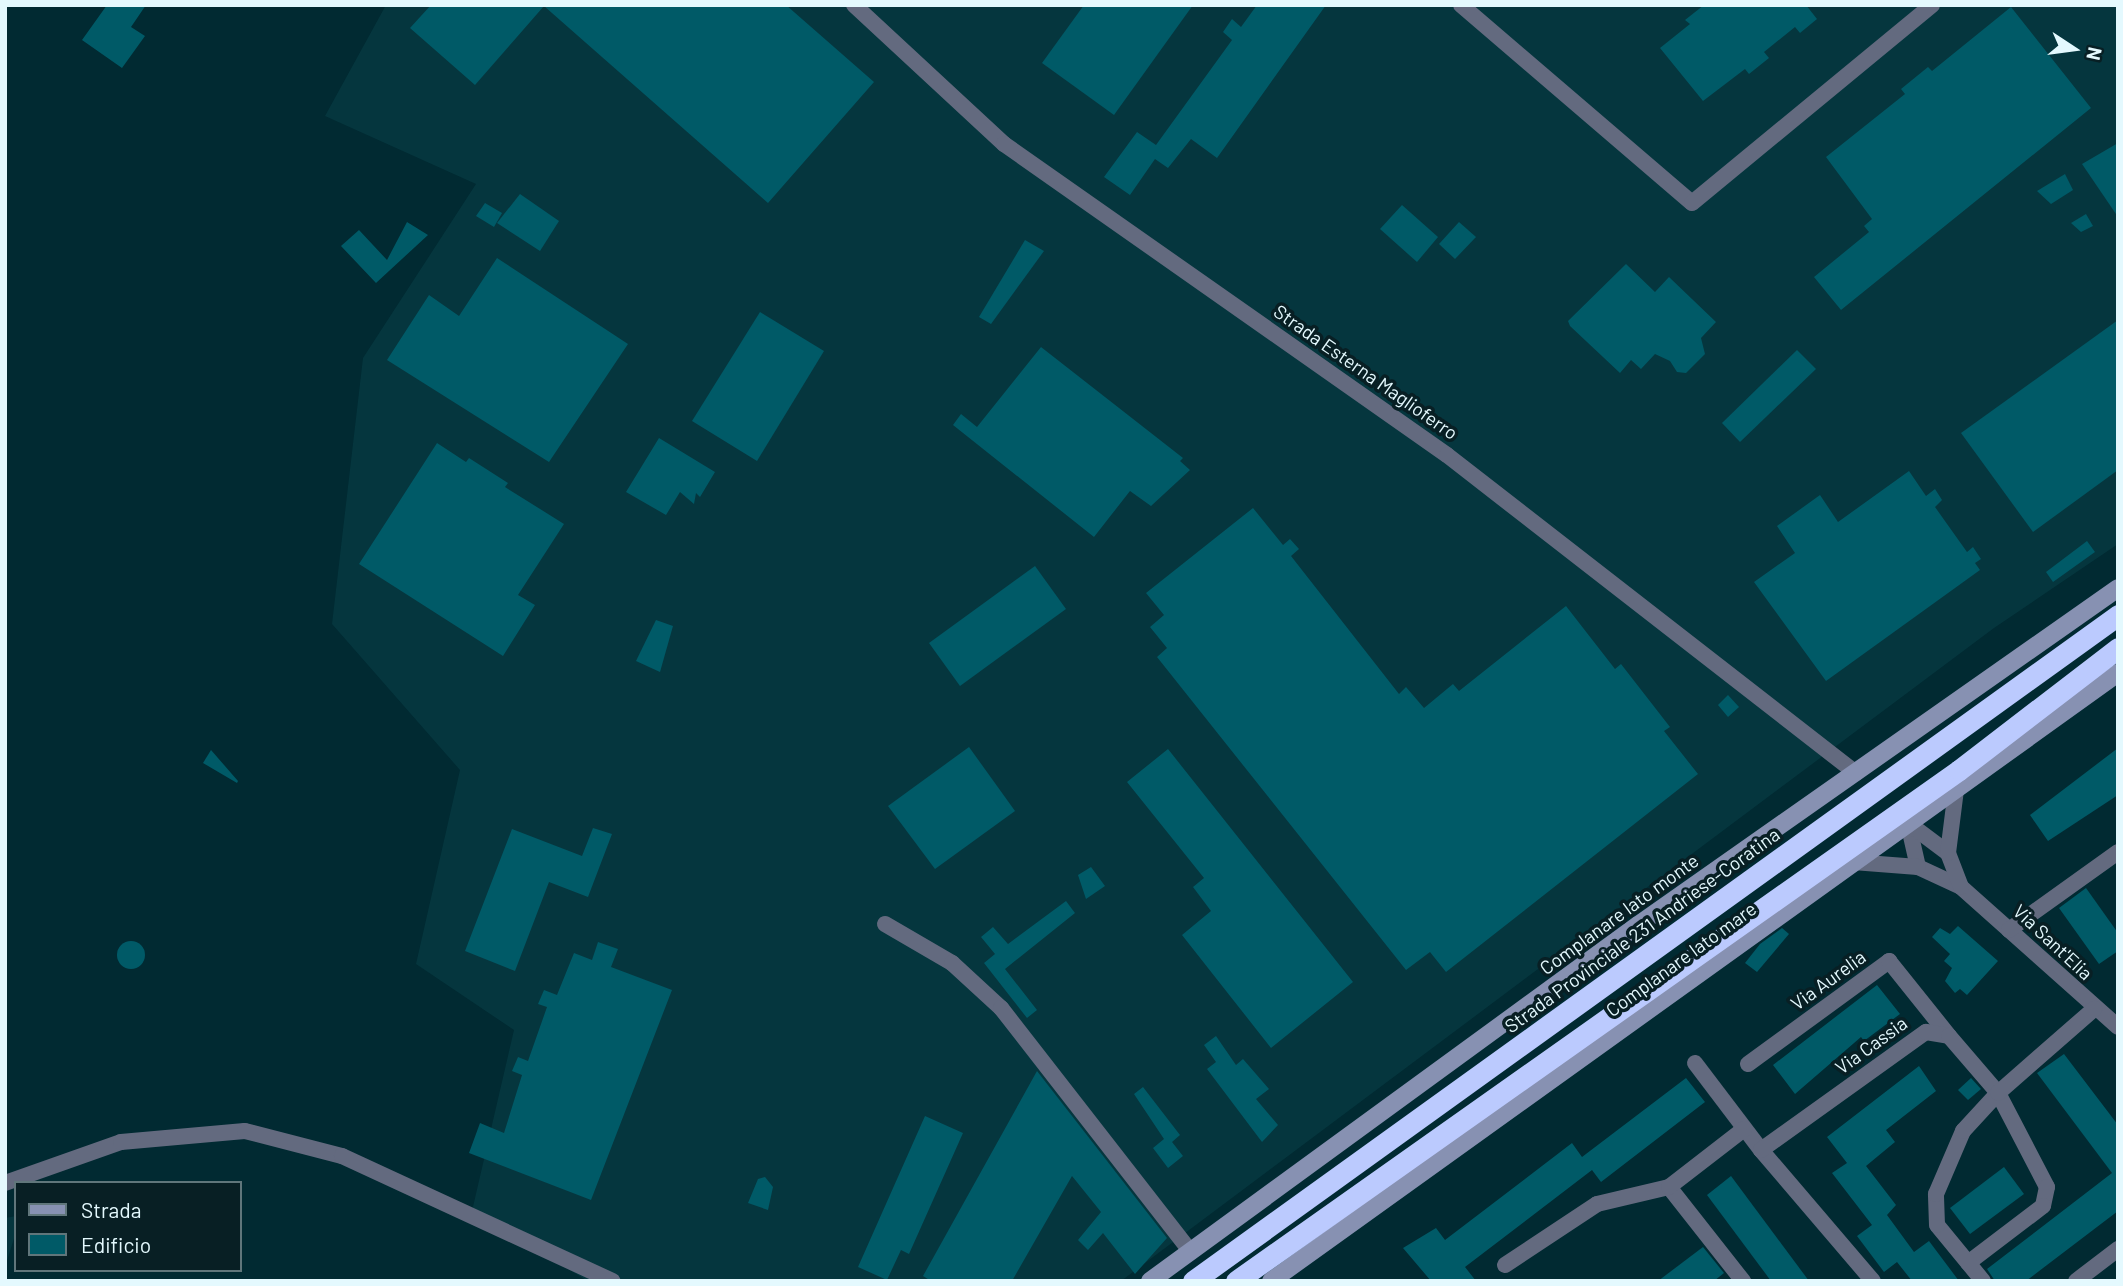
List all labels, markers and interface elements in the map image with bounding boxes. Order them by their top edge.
north arrow [2039,14,2109,84]
text: N [2082,45,2108,63]
street label: Strada Esterna Maglioferro [1270,300,1462,444]
street label: Strada Provinciale 231 Andriese-Coratina [1500,823,1784,1037]
street label: Complanare lato monte [1535,849,1703,979]
street label: Complanare lato mare [1601,897,1761,1021]
street label: Via Sant'Elia [2009,899,2097,985]
street label: Via Aurelia [1786,945,1870,1015]
street label: Via Cassia [1831,1011,1911,1079]
legend [14,1181,242,1272]
text: Strada [81,1197,141,1222]
text: Edificio [81,1232,151,1257]

